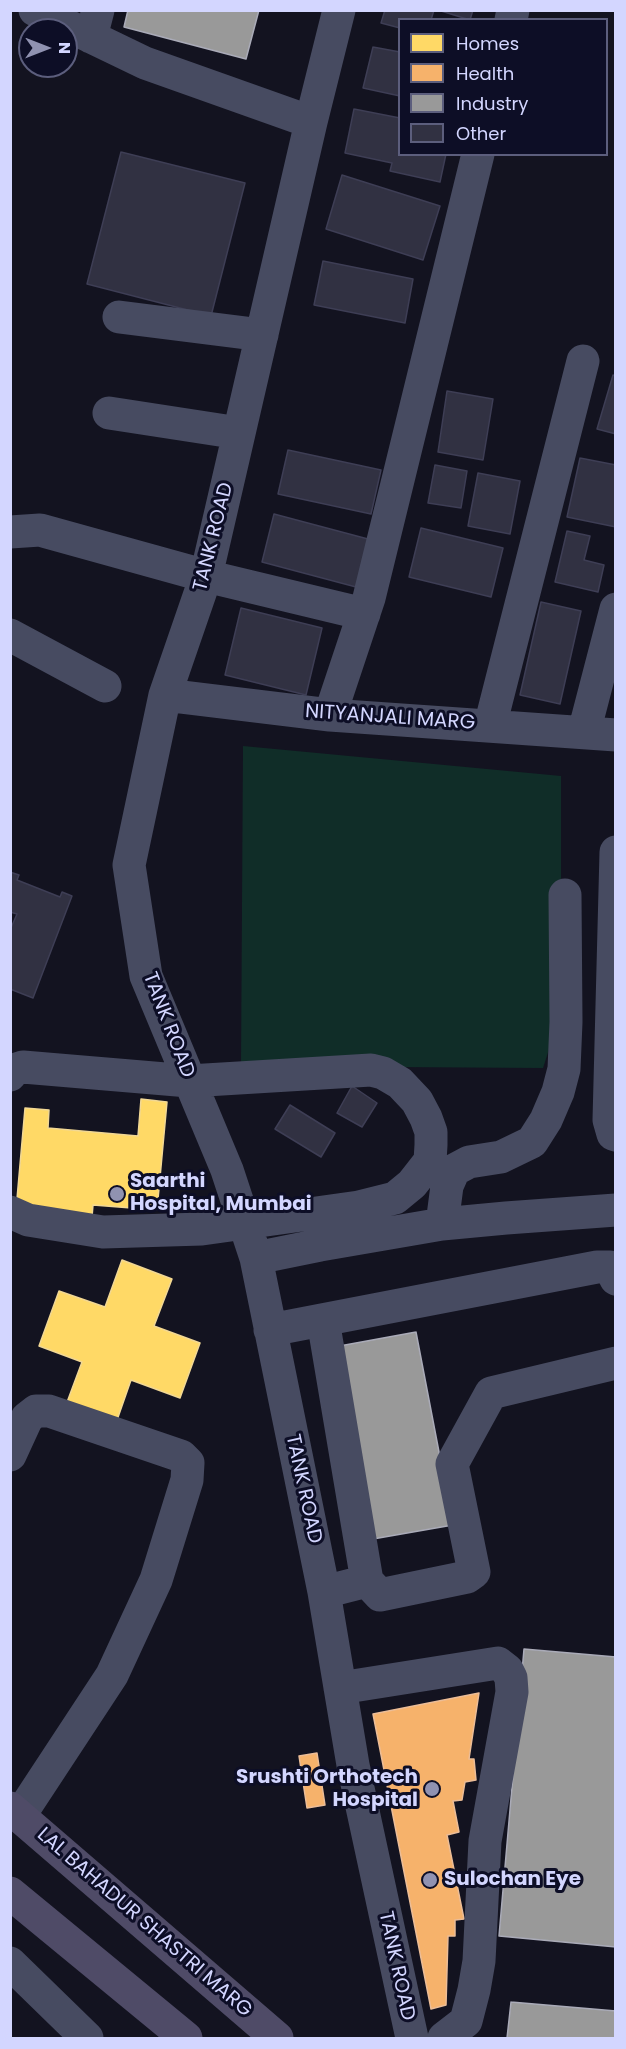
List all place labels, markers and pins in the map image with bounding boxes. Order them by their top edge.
place label: Saarthi Hospital, Mumbai [130,1170,312,1217]
marker: Saarthi Hospital, Mumbai [108,1185,126,1203]
place label: Srushti Orthotech Hospital [236,1766,418,1813]
marker: Srushti Orthotech Hospital [423,1780,441,1798]
place label: Sulochan Eye [444,1868,581,1892]
marker: Sulochan Eye [421,1871,439,1889]

